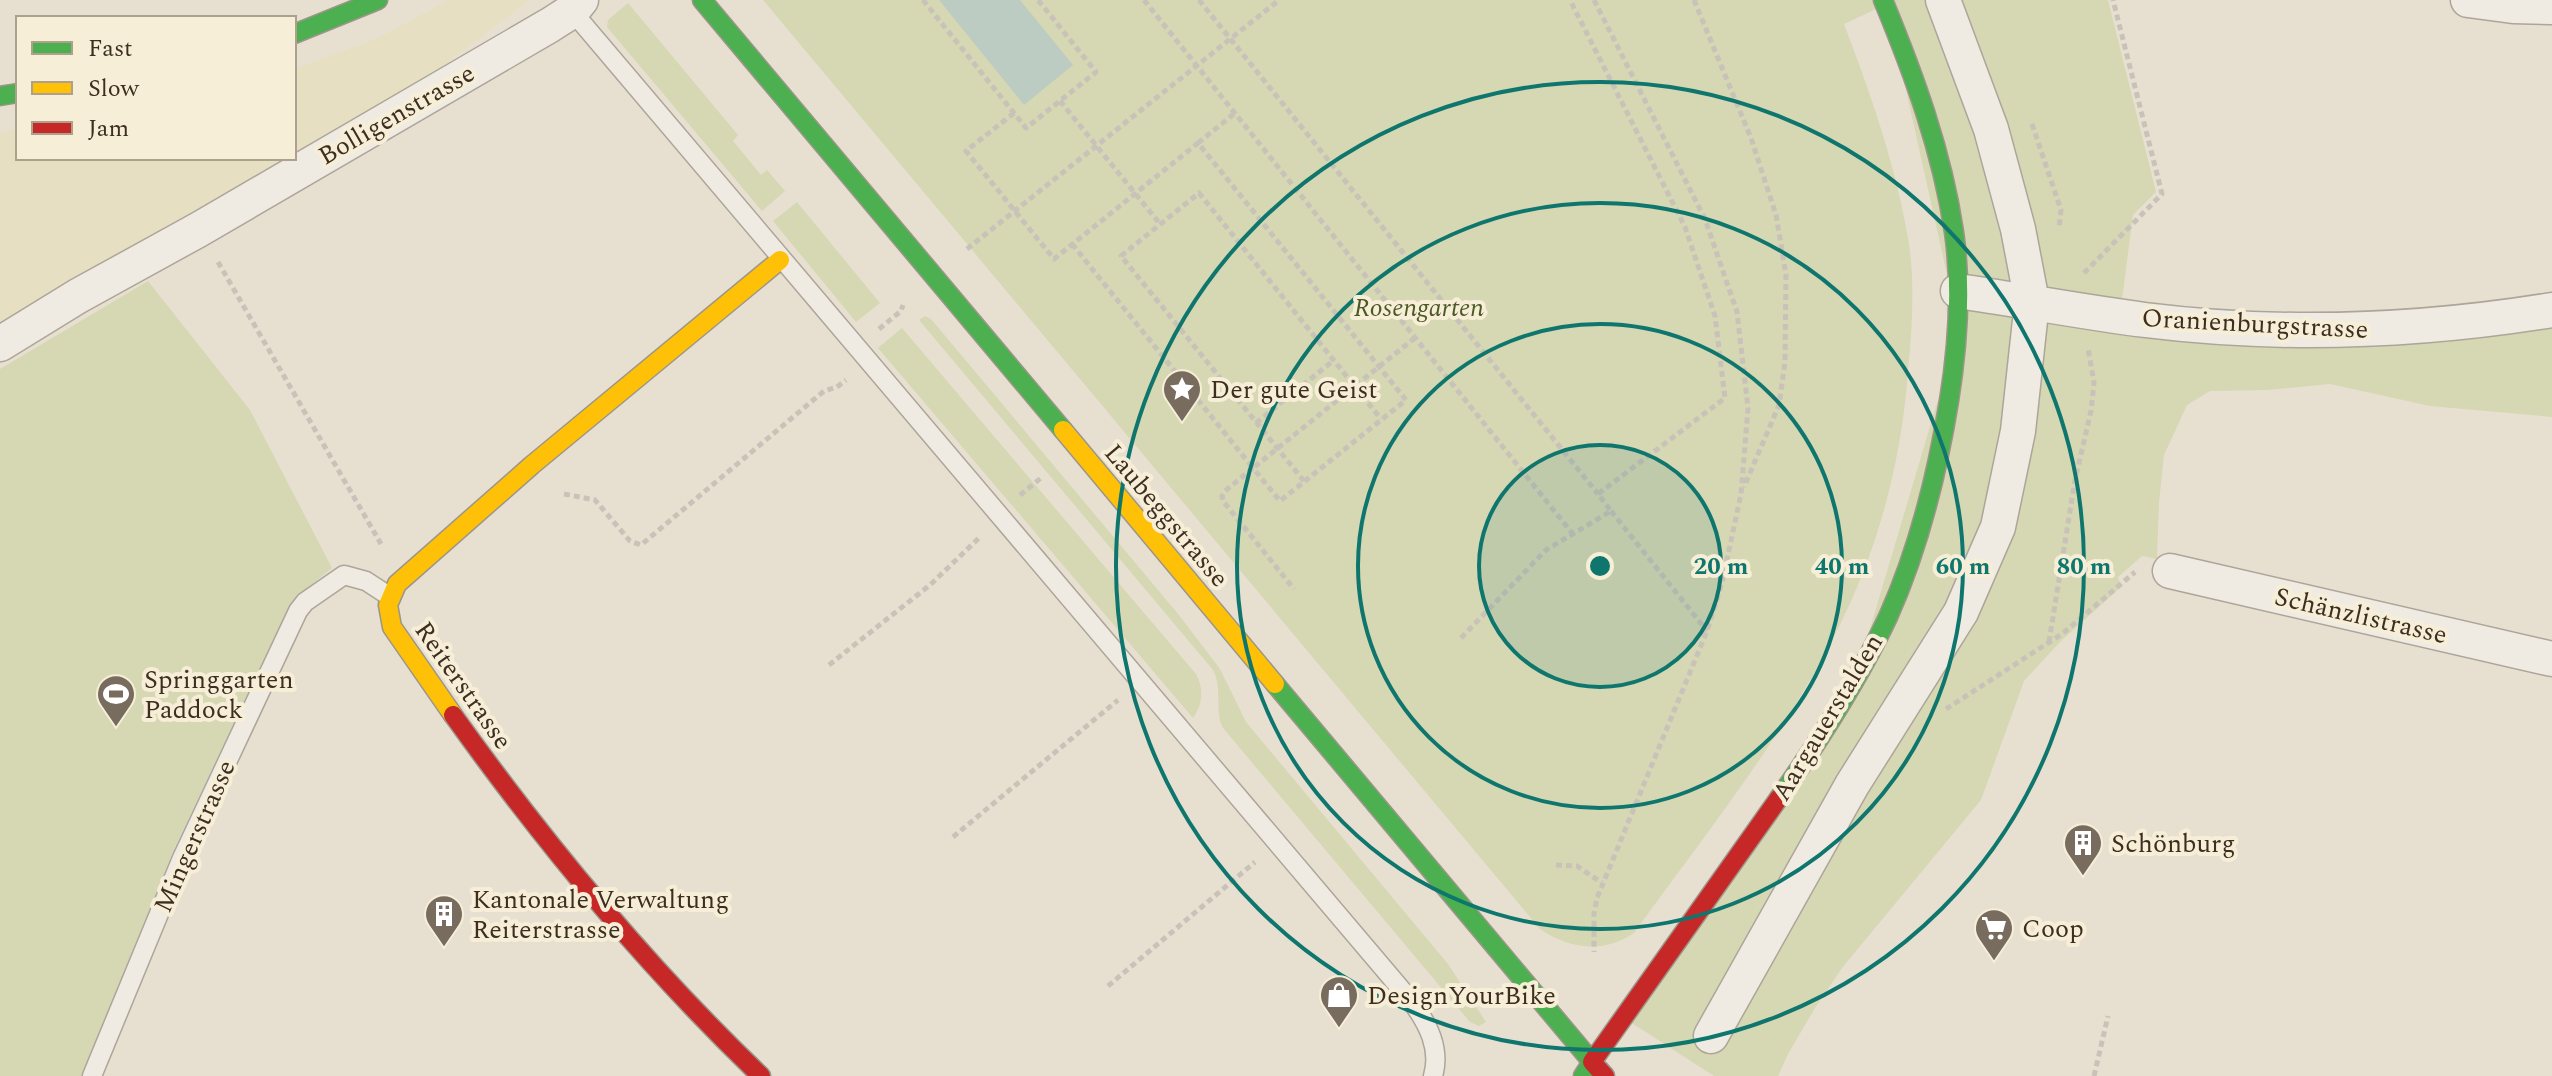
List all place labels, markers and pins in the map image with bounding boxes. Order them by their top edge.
place icon: Der gute Geist [1161,368,1203,423]
place label: Der gute Geist [1210,370,1378,410]
centre of rings [1586,552,1614,580]
place label: Springgarten Paddock [144,660,294,730]
sports icon: Springgarten Paddock [95,673,137,728]
building icon: Schönburg [2062,822,2104,877]
place label: Schönburg [2111,824,2236,864]
place label: Kantonale Verwaltung Reiterstrasse [472,880,729,950]
building icon: Kantonale Verwaltung Reiterstrasse [423,893,465,948]
supermarket icon: Coop [1973,907,2015,962]
place label: Coop [2022,909,2084,949]
shop icon: DesignYourBike [1318,974,1360,1029]
place label: DesignYourBike [1367,976,1556,1016]

